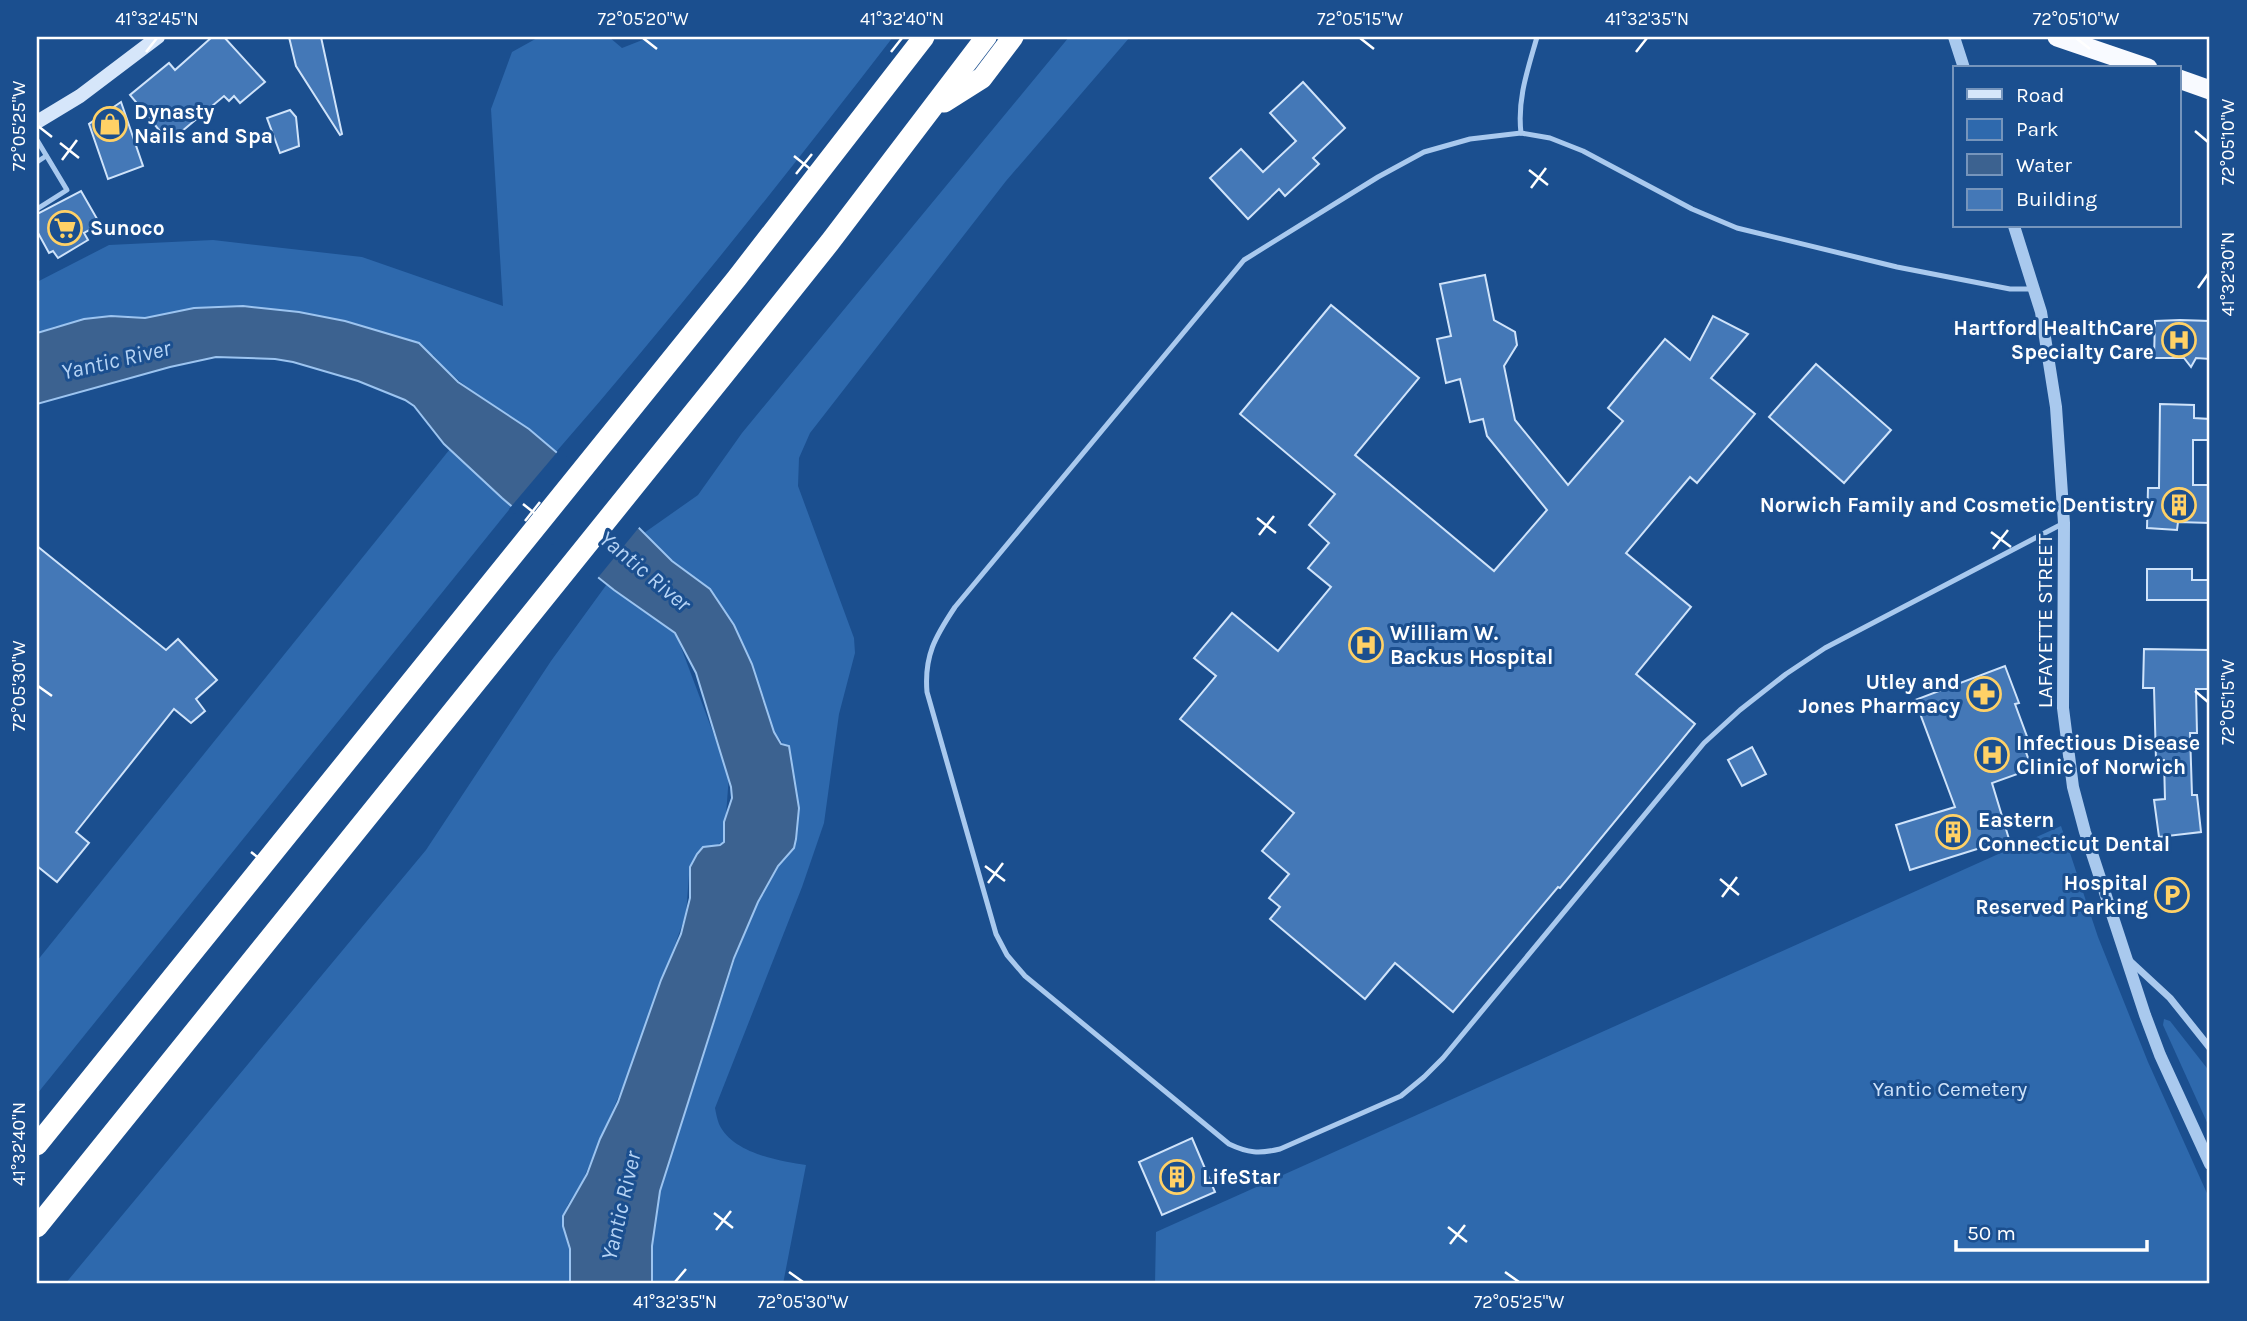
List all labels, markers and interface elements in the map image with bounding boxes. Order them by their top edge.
text: 41°32'45"N [115,8,199,30]
text: 72°05'20"W [598,8,688,30]
text: 41°32'40"N [860,8,944,30]
text: 72°05'15"W [1317,8,1403,30]
text: 41°32'35"N [1605,8,1689,30]
text: 72°05'10"W [2033,8,2119,30]
legend [1953,66,2180,228]
text: 72°05'25"W [8,81,30,171]
text: Road [2016,83,2064,107]
text: 72°05'10"W [2217,99,2239,185]
place label: Dynasty Nails and Spa [134,100,273,148]
shop icon: Dynasty Nails and Spa [91,105,129,143]
text: Park [2016,117,2059,141]
text: Water [2016,153,2072,177]
text: Building [2016,187,2097,211]
supermarket icon: Sunoco [46,209,84,247]
place label: Sunoco [90,216,165,240]
text: 41°32'30"N [2217,232,2239,316]
place label: Hartford HealthCare Specialty Care [1953,316,2154,364]
hospital icon: Hartford HealthCare Specialty Care [2160,321,2198,359]
water label: Yantic River [59,334,174,386]
building icon: Norwich Family and Cosmetic Dentistry [2160,486,2198,524]
place label: Norwich Family and Cosmetic Dentistry [1760,493,2154,517]
water label: Yantic River [594,525,697,618]
street label: LAFAYETTE STREET [2033,533,2057,708]
place label: William W. Backus Hospital [1390,621,1553,669]
hospital icon: William W. Backus Hospital [1347,626,1385,664]
text: 72°05'30"W [8,640,30,732]
text: 72°05'15"W [2217,659,2239,745]
place label: Utley and Jones Pharmacy [1798,670,1960,718]
pharmacy icon: Utley and Jones Pharmacy [1965,675,2003,713]
place label: Infectious Disease Clinic of Norwich [2016,731,2200,779]
hospital icon: Infectious Disease Clinic of Norwich [1973,736,2011,774]
place label: Eastern Connecticut Dental [1978,808,2170,856]
building icon: Eastern Connecticut Dental [1934,813,1972,851]
place label: Hospital Reserved Parking [1975,871,2148,919]
parking icon: Hospital Reserved Parking [2153,876,2191,914]
park label: Yantic Cemetery [1873,1077,2028,1101]
text: 41°32'40"N [8,1102,30,1186]
water label: Yantic River [595,1148,647,1263]
building icon: LifeStar [1158,1158,1196,1196]
place label: LifeStar [1202,1165,1281,1189]
scale bar [1956,1209,2147,1253]
text: 50 m [1967,1221,2016,1245]
text: 41°32'35"N [633,1291,717,1313]
text: 72°05'30"W [757,1291,849,1313]
text: 72°05'25"W [1474,1291,1564,1313]

